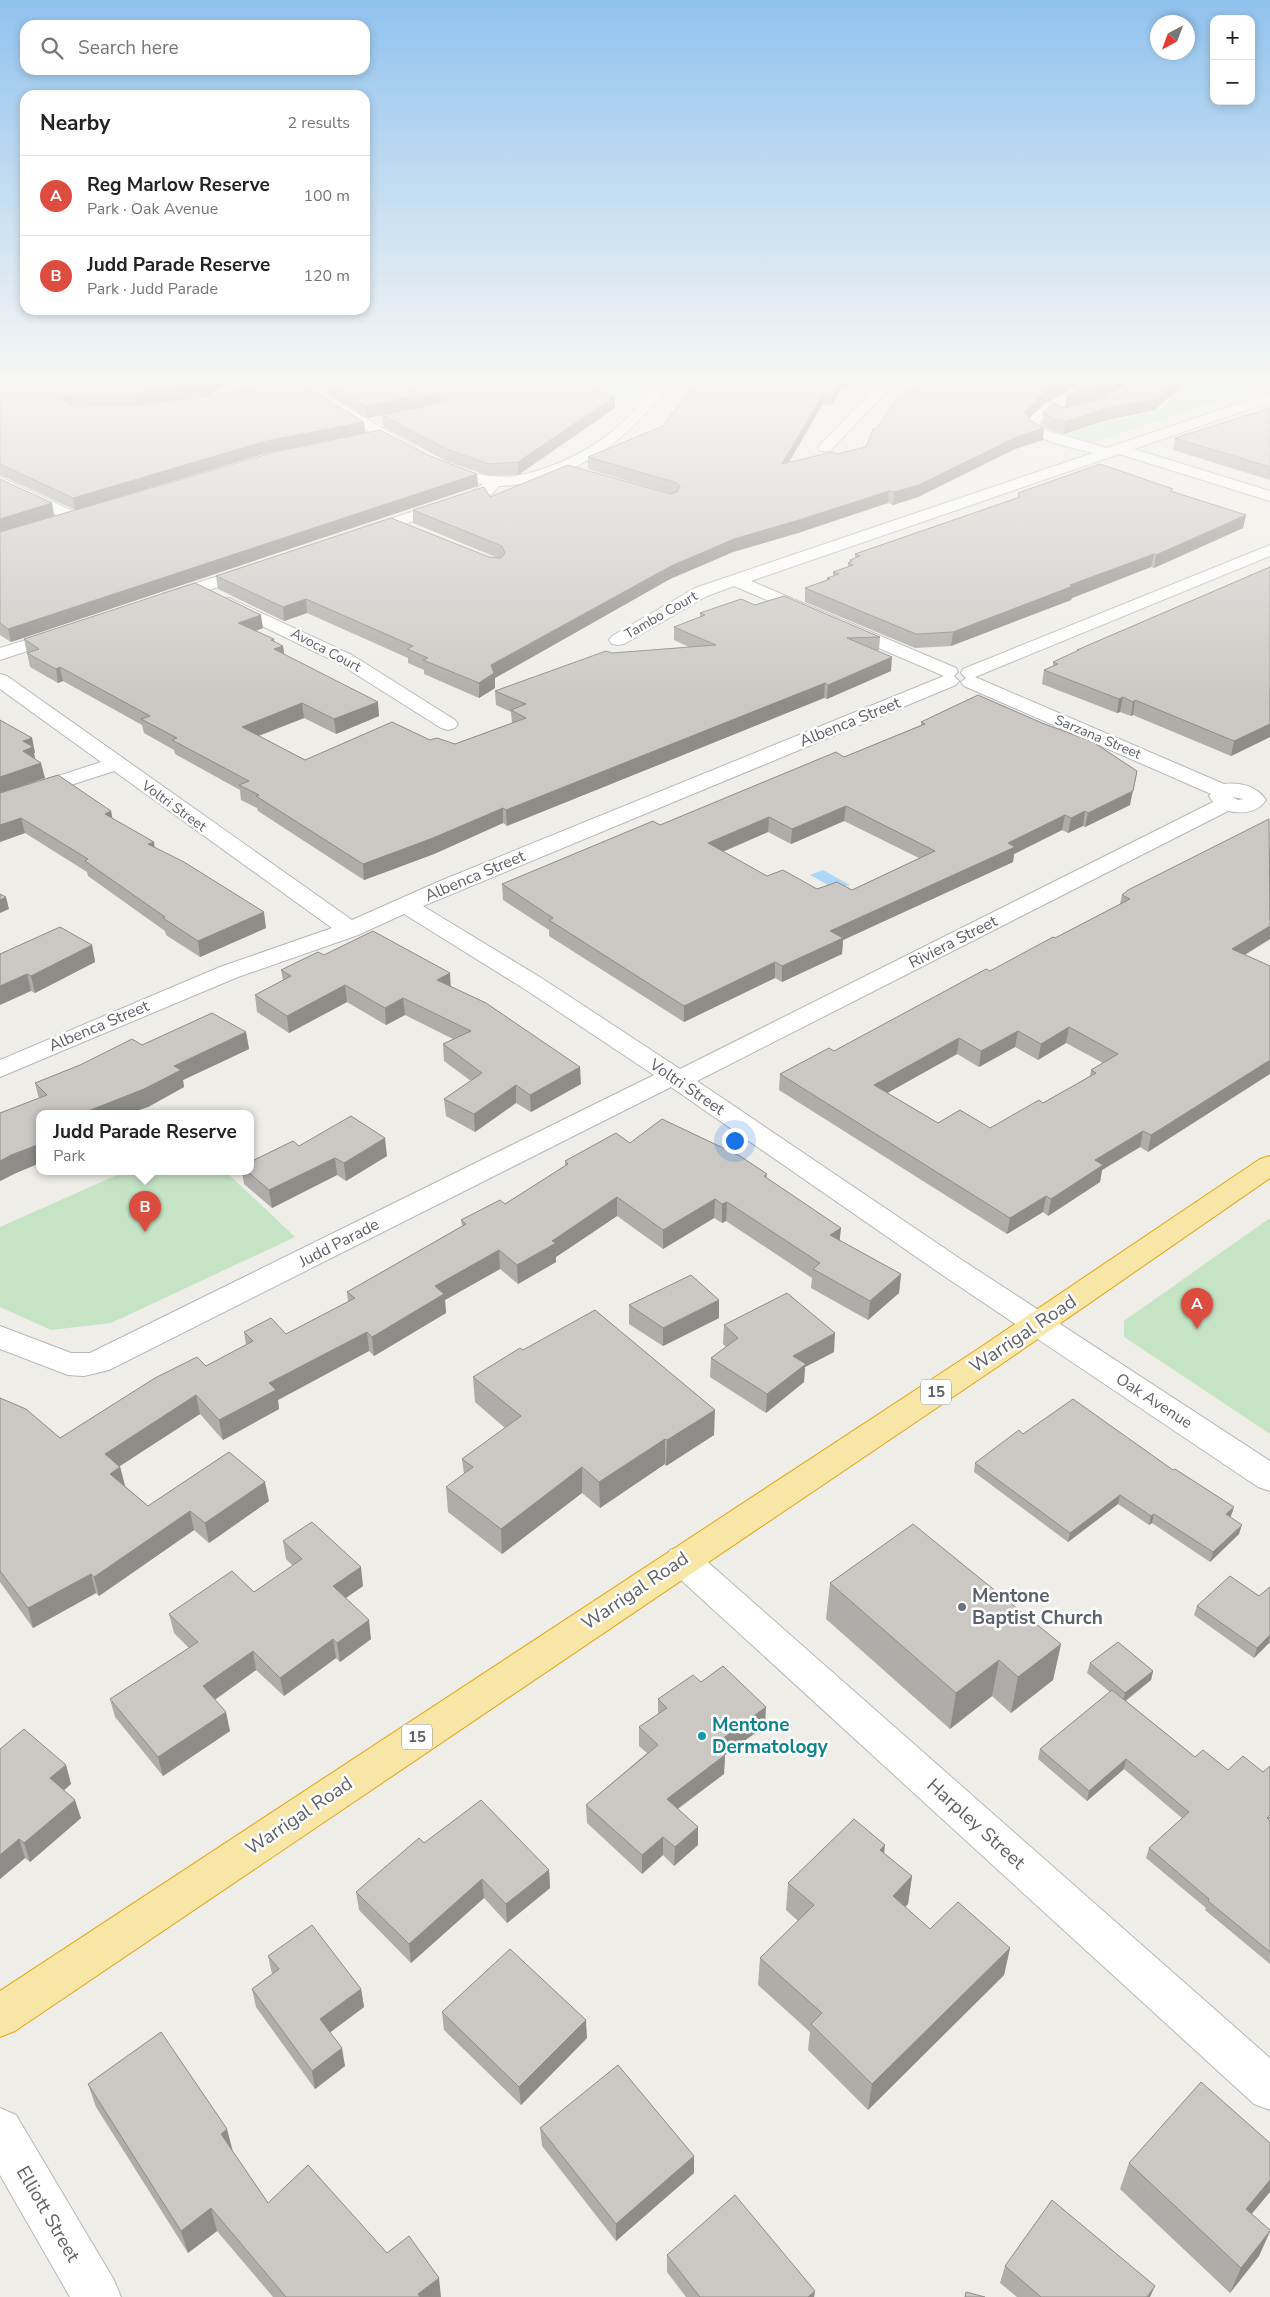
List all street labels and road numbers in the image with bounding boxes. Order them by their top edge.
street label: Tambo Court [621,586,701,644]
street label: Avoca Court [288,624,365,677]
street label: Albenca Street [796,692,904,752]
street label: Sarzana Street [1052,710,1144,764]
street label: Voltri Street [137,776,210,836]
street label: Albenca Street [421,845,529,907]
street label: Riviera Street [905,910,1001,974]
street label: Albenca Street [45,995,153,1057]
street label: Voltri Street [644,1053,729,1120]
street label: Judd Parade [294,1213,383,1273]
street label: Warrigal Road [964,1289,1082,1379]
street label: Oak Avenue [1111,1368,1197,1434]
road number: 15 [921,1380,951,1404]
street label: Warrigal Road [576,1546,694,1636]
road number: 15 [402,1724,432,1750]
street label: Warrigal Road [240,1771,358,1861]
street label: Harpley Street [921,1773,1031,1876]
street label: Elliott Street [10,2161,86,2267]

